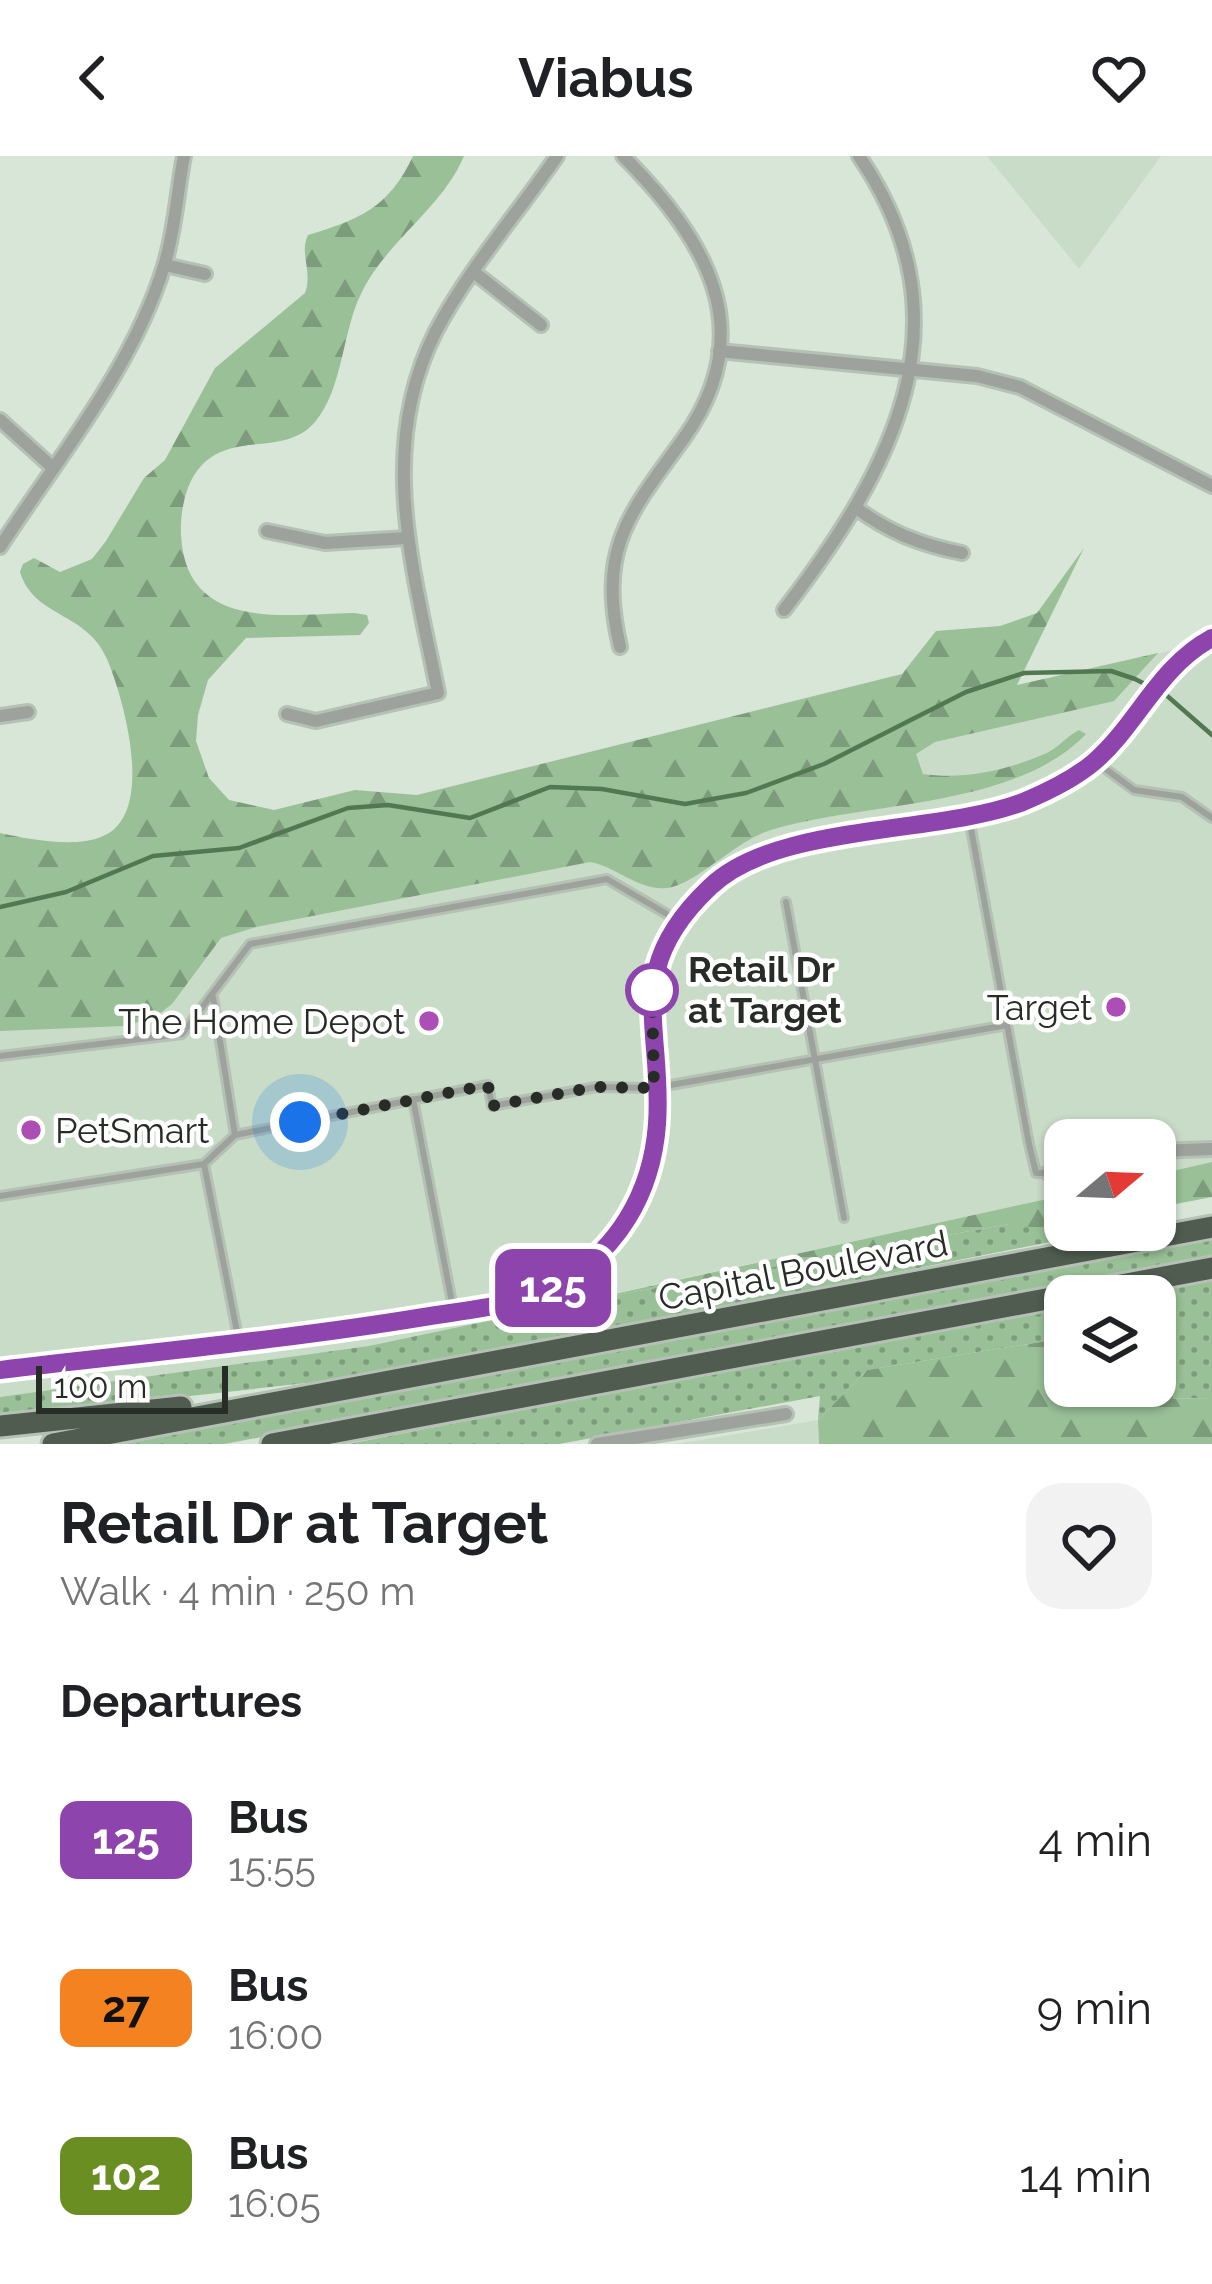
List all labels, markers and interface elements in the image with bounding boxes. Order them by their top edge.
icon: back [60,45,126,111]
icon: heart [1086,45,1152,111]
text: Viabus [518,46,694,110]
place label: Retail Dr at Target [688,948,842,1031]
marker: Retail Dr at Target [627,965,677,1015]
place label: Target [987,986,1092,1028]
marker: Target [1103,994,1129,1020]
place label: The Home Depot [118,1000,405,1042]
marker: The Home Depot [416,1008,442,1034]
your location [270,1092,330,1152]
place label: PetSmart [55,1109,209,1151]
marker: PetSmart [18,1117,44,1143]
north arrow [1044,1119,1176,1251]
map controls [1044,1119,1176,1407]
street label: Capital Boulevard [655,1221,951,1319]
line badge: 125 [484,1249,622,1327]
text: 125 [519,1263,587,1312]
button: layers [1044,1275,1176,1407]
scale bar [36,1360,228,1413]
text: 100 m [54,1367,147,1406]
button: heart [1026,1483,1152,1609]
text: Retail Dr at Target [60,1489,548,1556]
text: Walk · 4 min · 250 m [60,1568,415,1614]
text: Departures [60,1675,302,1728]
text: Bus [228,1791,309,1844]
text: 4 min [1039,1814,1152,1867]
text: 125 [92,1815,160,1864]
text: 15:55 [228,1844,316,1890]
text: Bus [228,1959,309,2012]
text: 9 min [1037,1982,1152,2035]
text: 27 [102,1983,150,2032]
text: 16:00 [228,2012,323,2058]
text: Bus [228,2127,309,2180]
text: 14 min [1019,2150,1152,2203]
text: 102 [91,2151,161,2200]
text: 16:05 [228,2180,321,2226]

